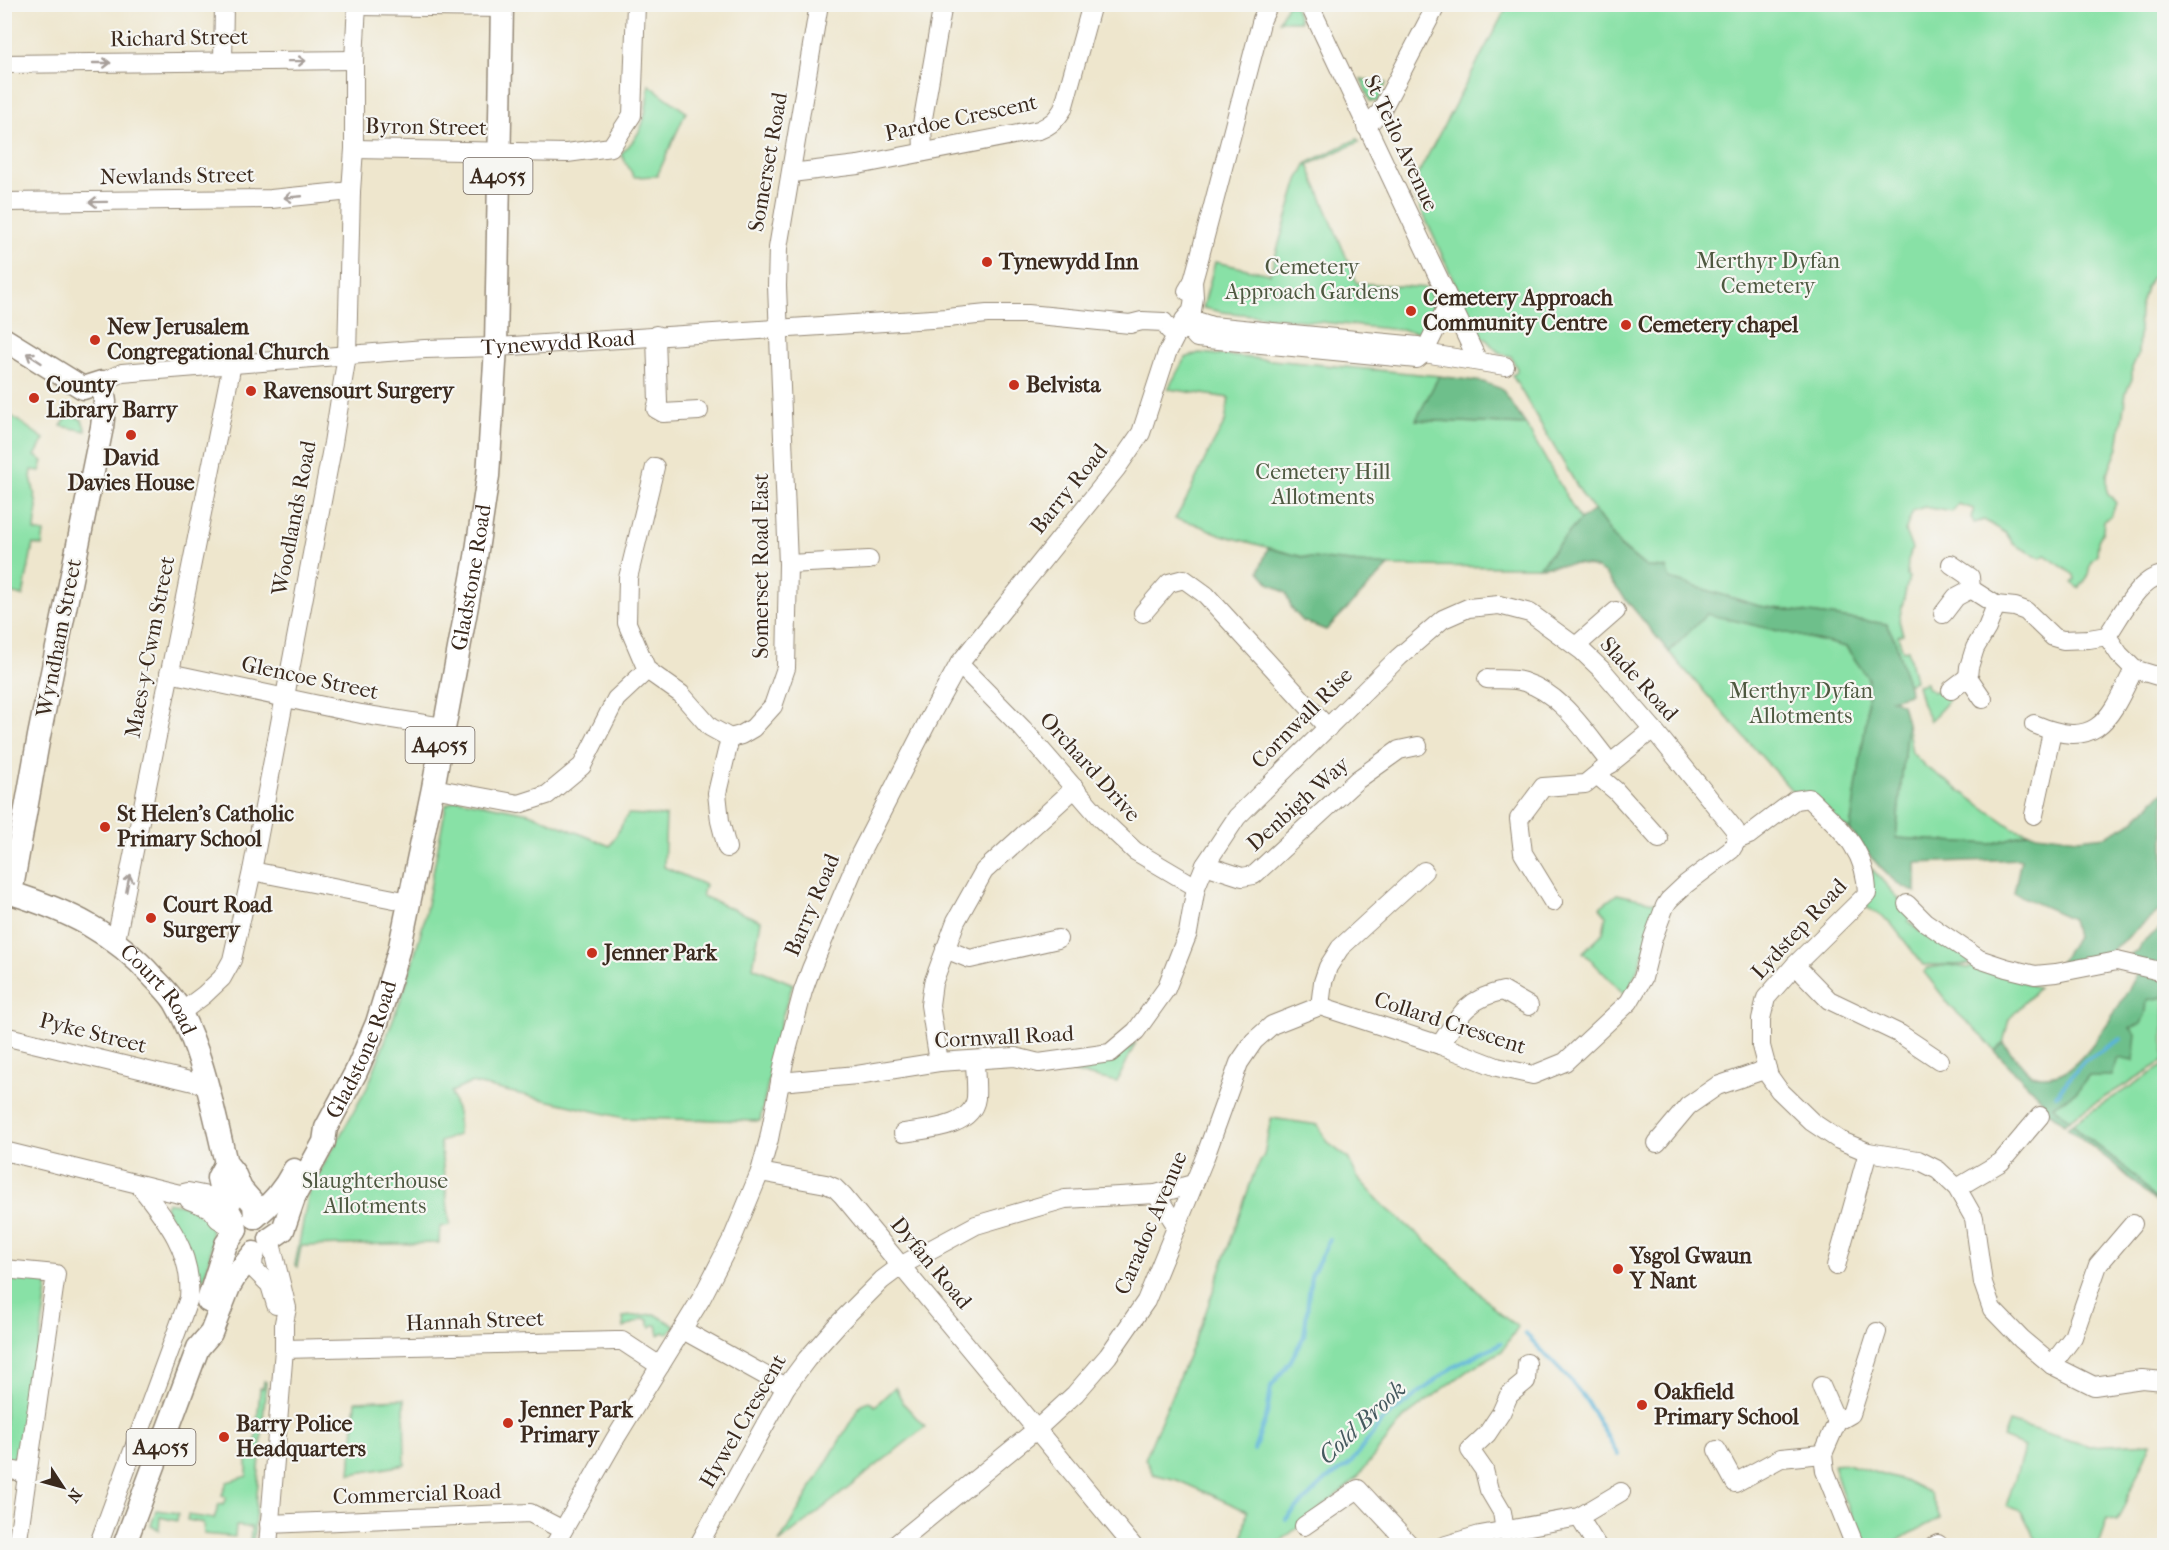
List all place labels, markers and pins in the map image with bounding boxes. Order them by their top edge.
place label: Tynewydd Inn [998,249,1139,275]
marker: Tynewydd Inn [980,255,994,269]
place label: Cemetery Approach Community Centre [1423,285,1613,336]
marker: Cemetery Approach Community Centre [1404,304,1418,318]
place label: Cemetery chapel [1638,312,1799,338]
place label: New Jerusalem Congregational Church [107,314,330,365]
marker: Cemetery chapel [1619,318,1633,332]
marker: New Jerusalem Congregational Church [88,333,102,347]
place label: County Library Barry [46,372,178,423]
place label: Belvista [1026,372,1101,398]
place label: Ravensourt Surgery [263,378,455,404]
marker: Belvista [1007,378,1021,392]
marker: Ravensourt Surgery [244,384,258,398]
marker: County Library Barry [27,391,41,405]
marker: David Davies House [124,428,138,442]
place label: David Davies House [67,445,195,496]
place label: St Helen's Catholic Primary School [117,801,294,852]
marker: St Helen's Catholic Primary School [98,820,112,834]
place label: Court Road Surgery [163,892,273,943]
marker: Court Road Surgery [144,911,158,925]
place label: Jenner Park [602,940,717,966]
marker: Jenner Park [585,946,599,960]
place label: Ysgol Gwaun Y Nant [1629,1243,1752,1294]
marker: Ysgol Gwaun Y Nant [1611,1262,1625,1276]
place label: Oakfield Primary School [1654,1379,1800,1430]
place label: Jenner Park Primary [518,1397,633,1448]
marker: Oakfield Primary School [1635,1398,1649,1412]
place label: Barry Police Headquarters [236,1411,366,1462]
marker: Jenner Park Primary [501,1416,515,1430]
marker: Barry Police Headquarters [217,1430,231,1444]

